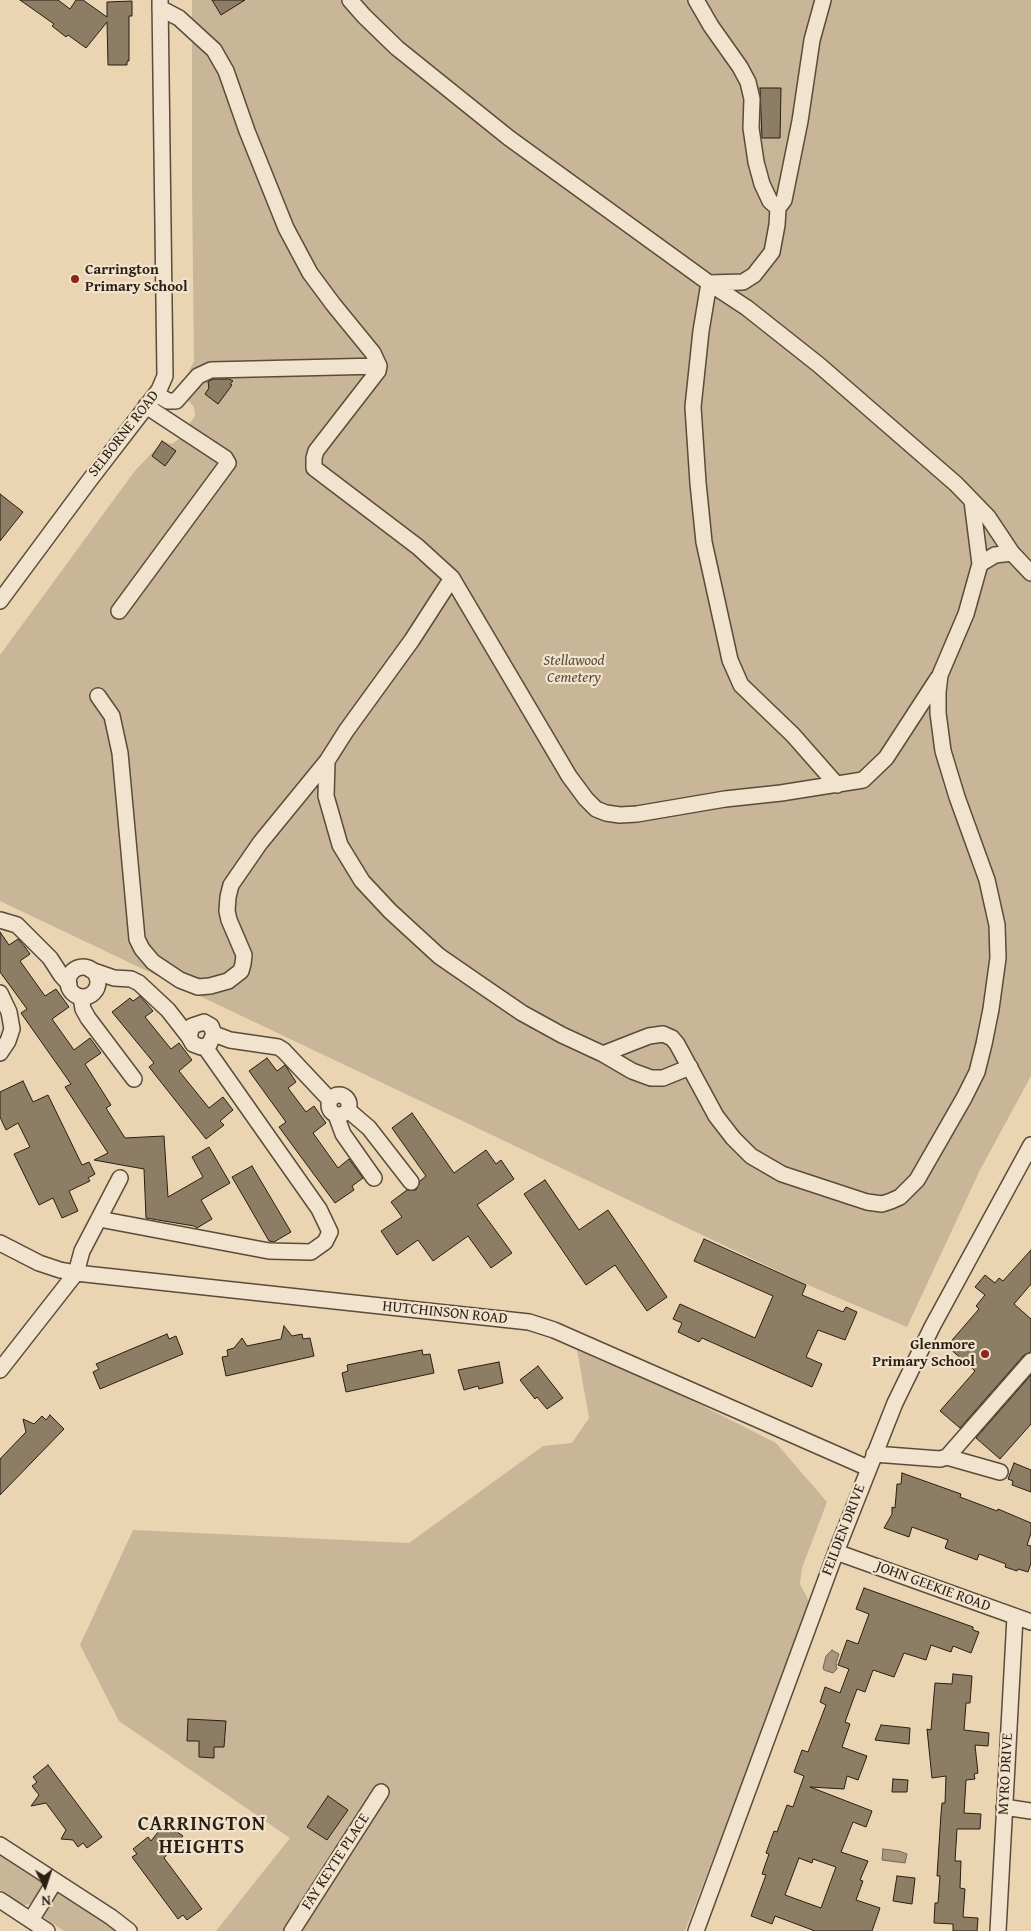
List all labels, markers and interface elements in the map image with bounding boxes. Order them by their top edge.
place label: Carrington Primary School [85,261,188,296]
marker: Carrington Primary School [69,273,81,285]
street label: SELBORNE ROAD [85,387,163,481]
park label: Stellawood Cemetery [543,652,605,687]
street label: HUTCHINSON ROAD [381,1297,509,1329]
place label: Glenmore Primary School [872,1336,975,1371]
marker: Glenmore Primary School [979,1348,991,1360]
street label: FEILDEN DRIVE [818,1482,870,1578]
street label: JOHN GEEKIE ROAD [873,1558,993,1616]
street label: MYRO DRIVE [995,1733,1017,1815]
street label: FAY KEYTE PLACE [298,1811,374,1913]
district label: CARRINGTON HEIGHTS [137,1813,267,1860]
north arrow [20,1861,70,1911]
text: N [41,1891,51,1911]

